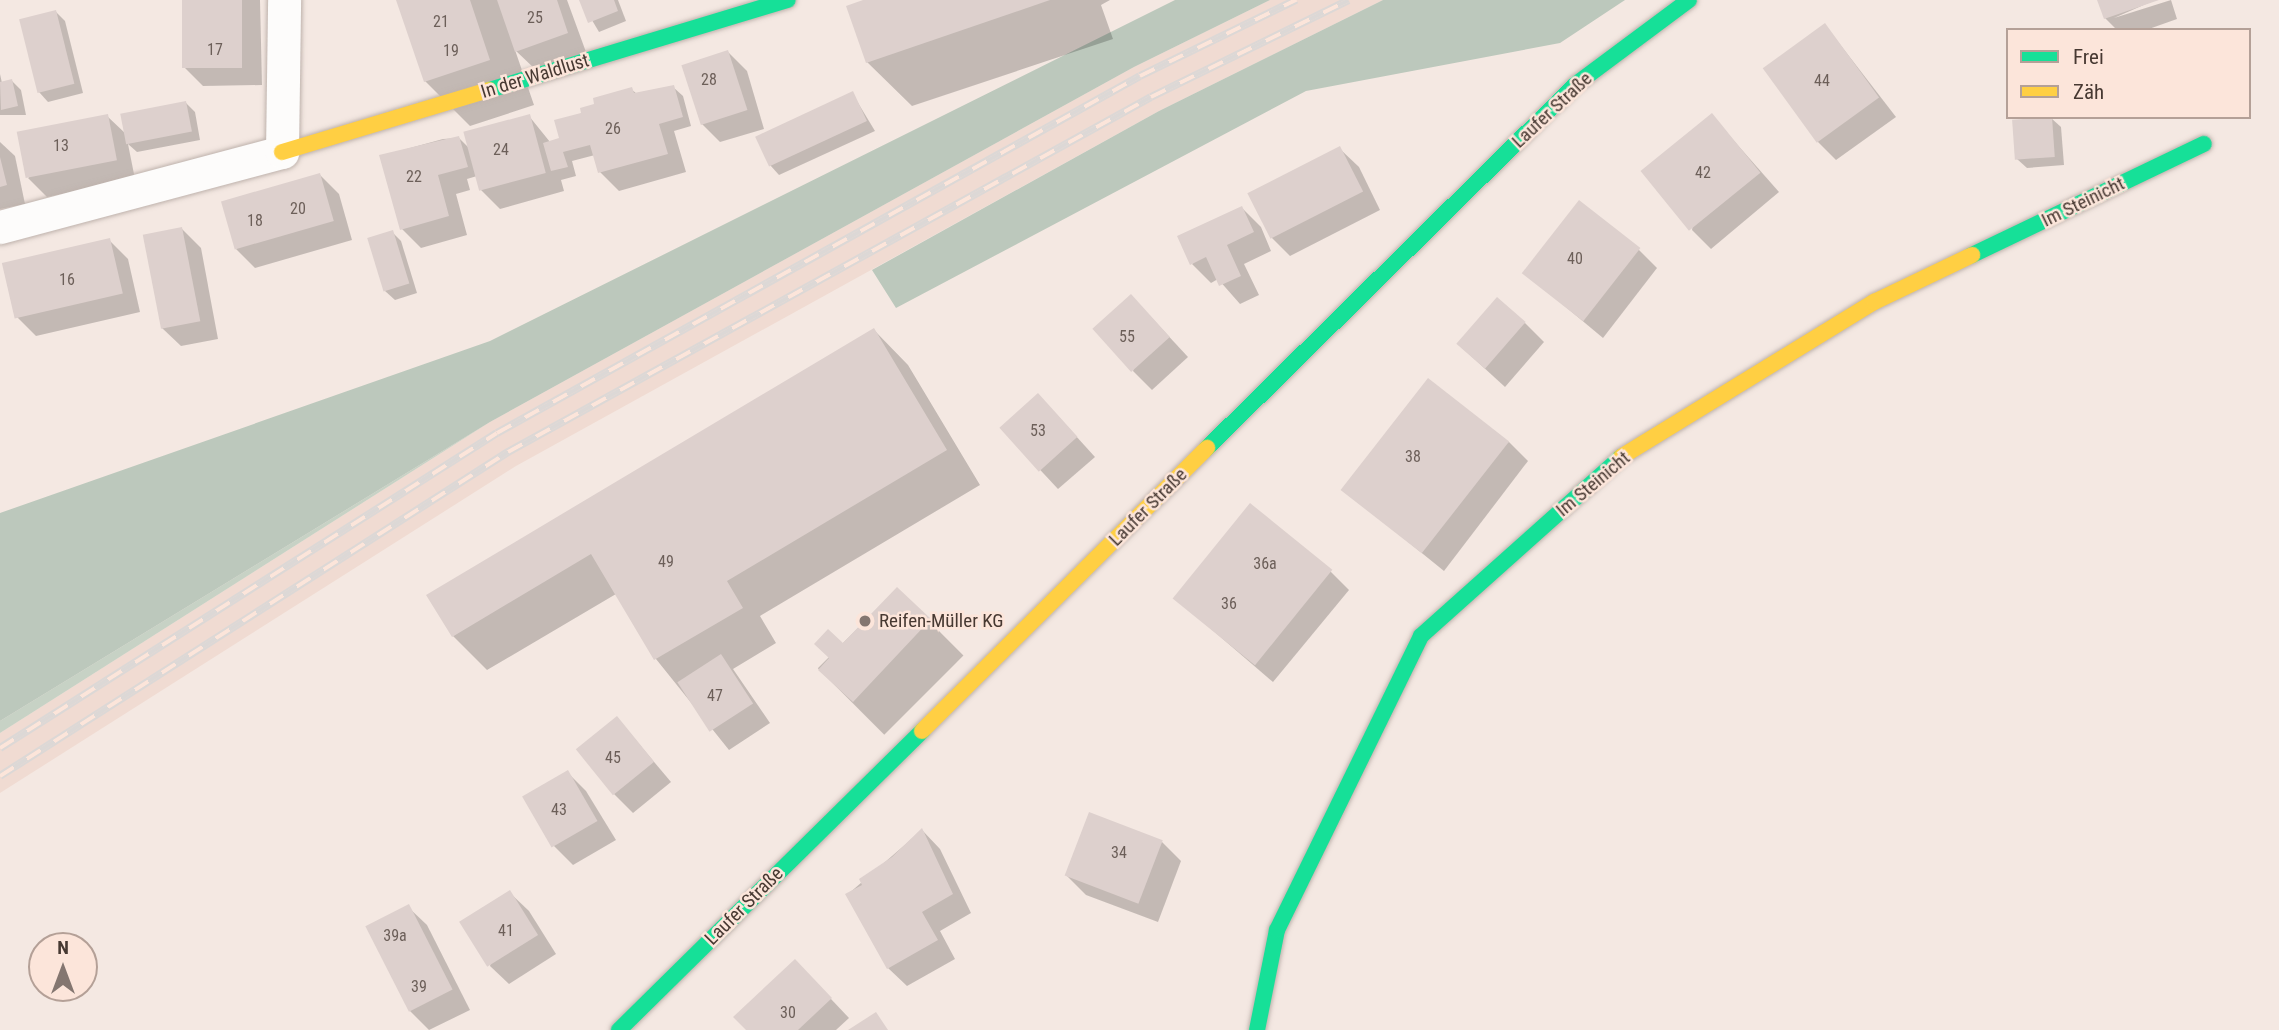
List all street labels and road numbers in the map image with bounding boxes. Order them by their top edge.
street label: In der Waldlust [478,49,592,103]
street label: Laufer Straße [1507,67,1597,153]
street label: Im Steinicht [2038,172,2128,232]
street label: Im Steinicht [1551,447,1635,521]
street label: Laufer Straße [1104,463,1192,551]
street label: Laufer Straße [700,862,788,950]

